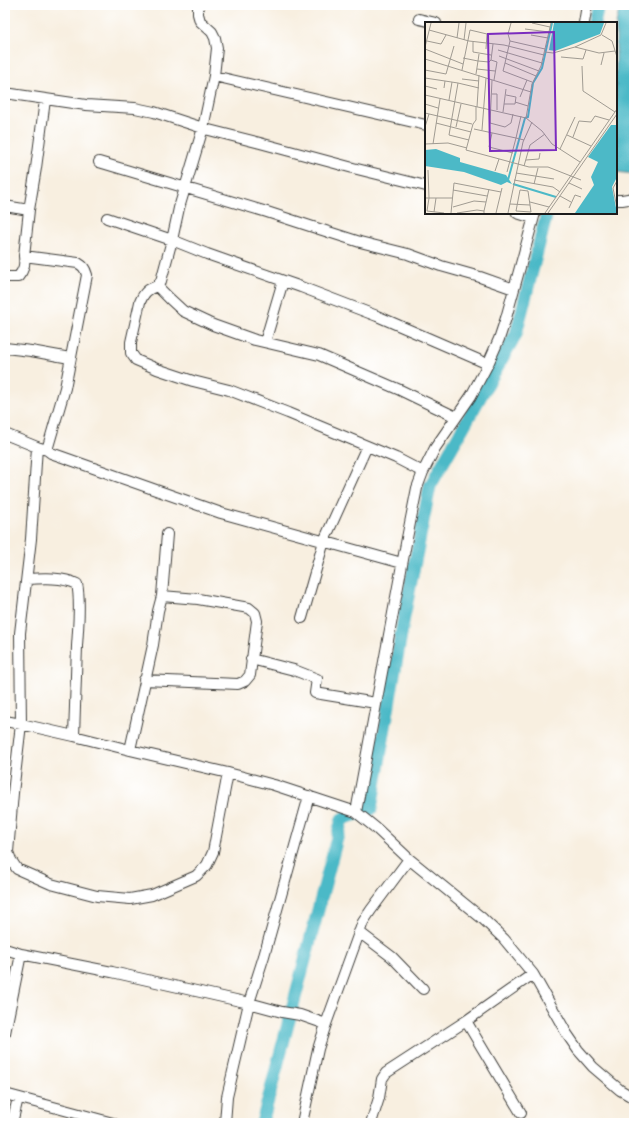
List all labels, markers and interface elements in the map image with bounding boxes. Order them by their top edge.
inset map [425,22,617,214]

